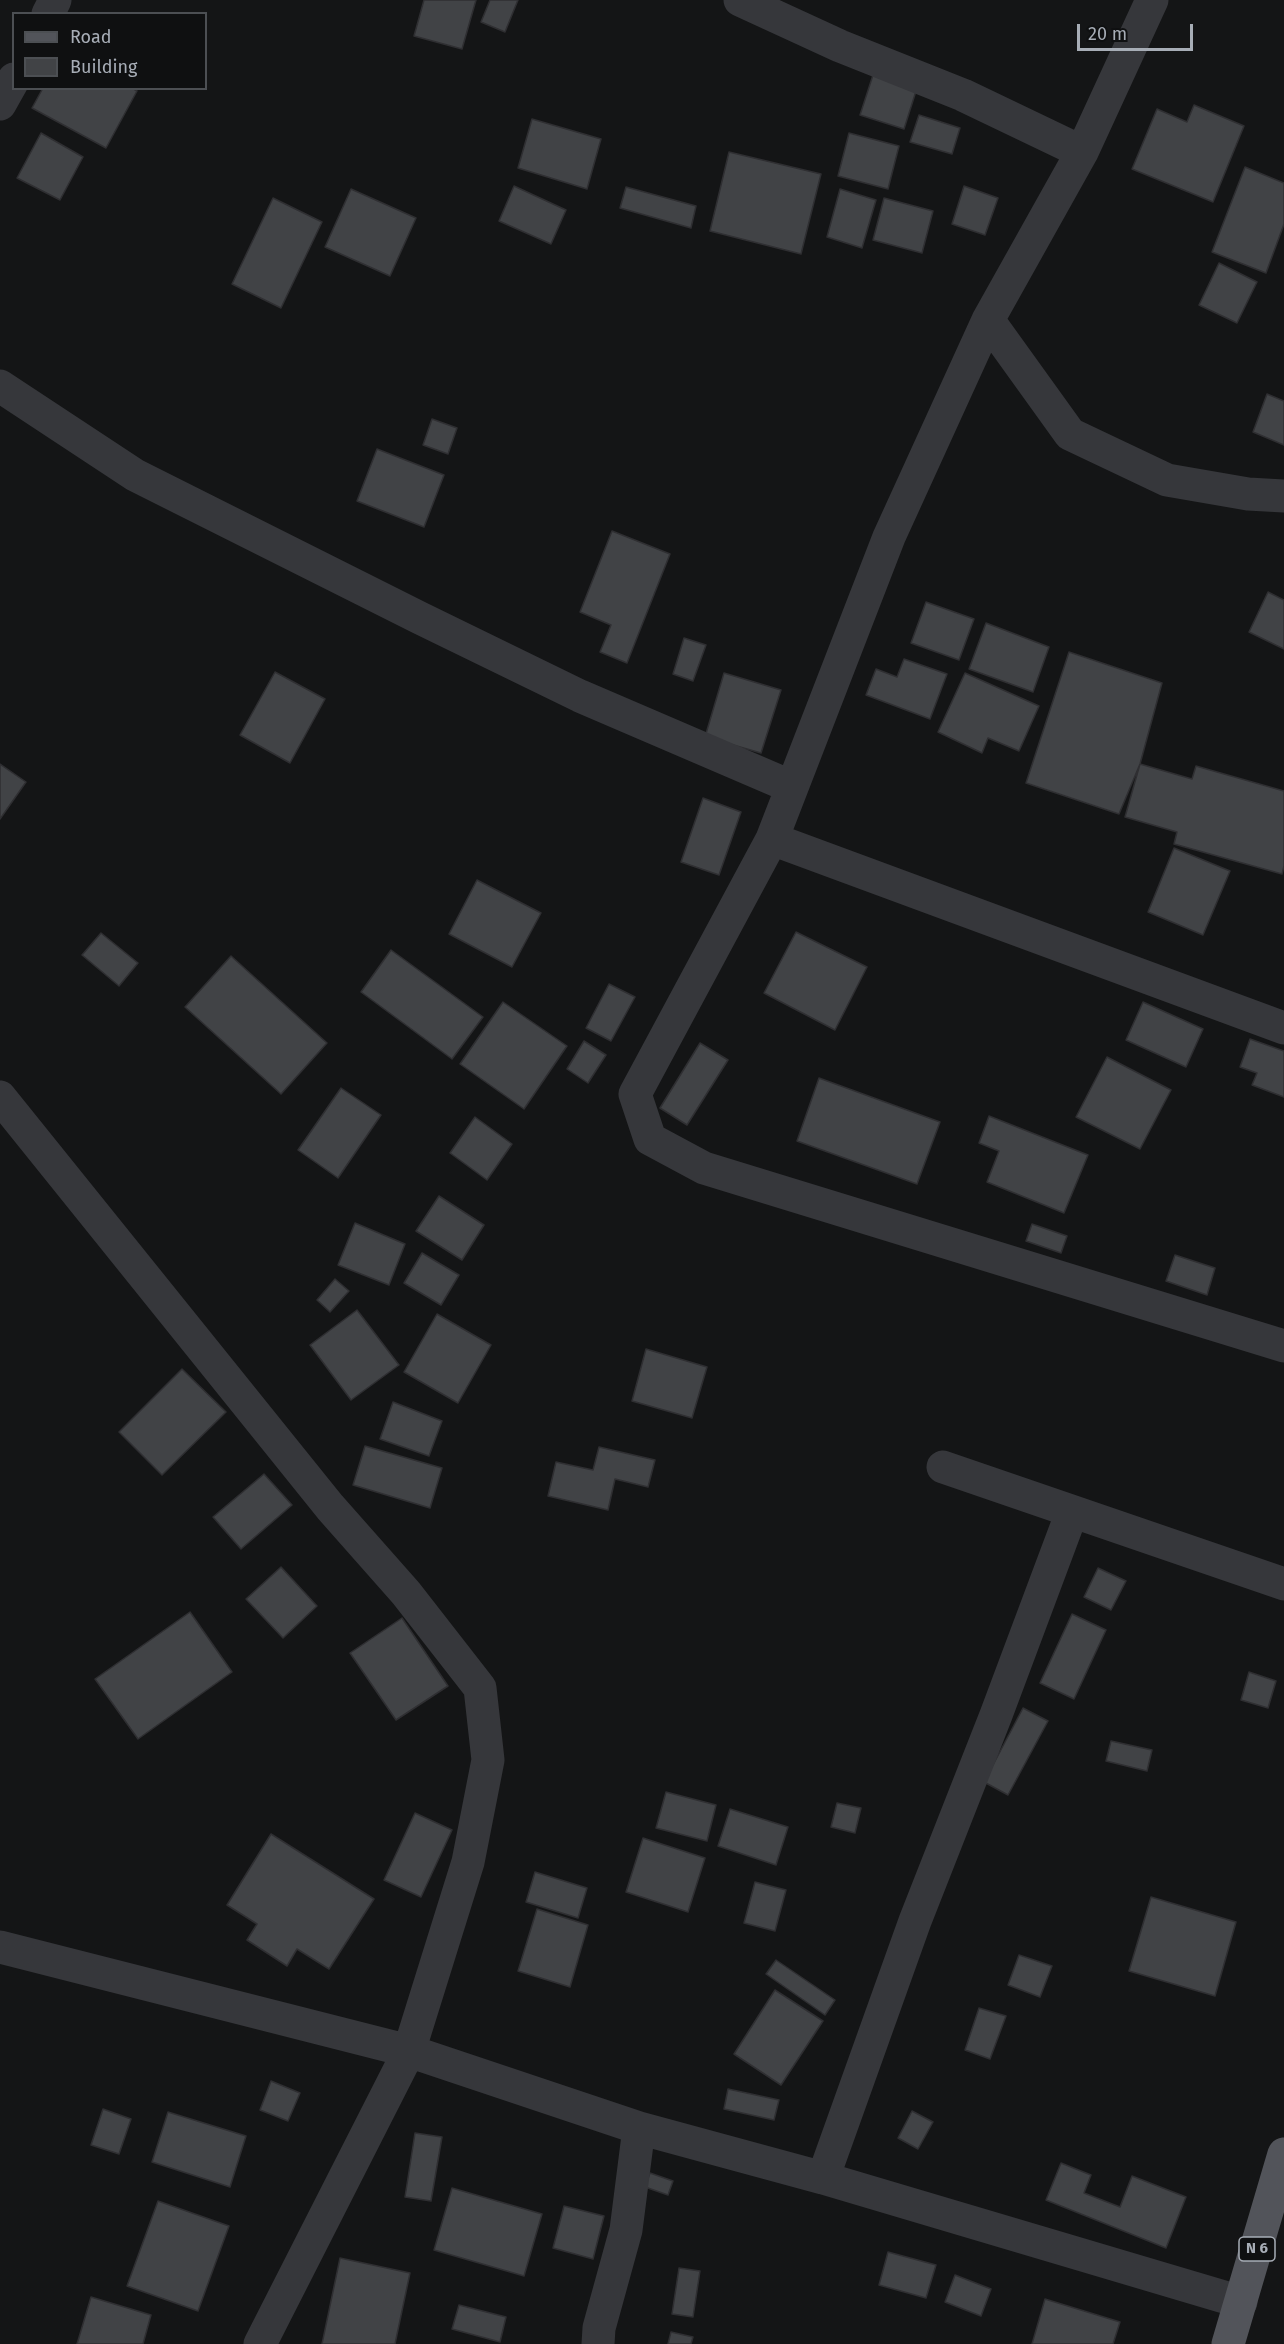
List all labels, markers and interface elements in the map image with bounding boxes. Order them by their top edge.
legend [12,12,207,90]
scale bar [1080,12,1196,50]
text: 20 m [1088,23,1127,45]
text: Road [70,26,112,48]
text: Building [70,56,137,78]
road number: N 6 [1239,2237,1275,2261]

